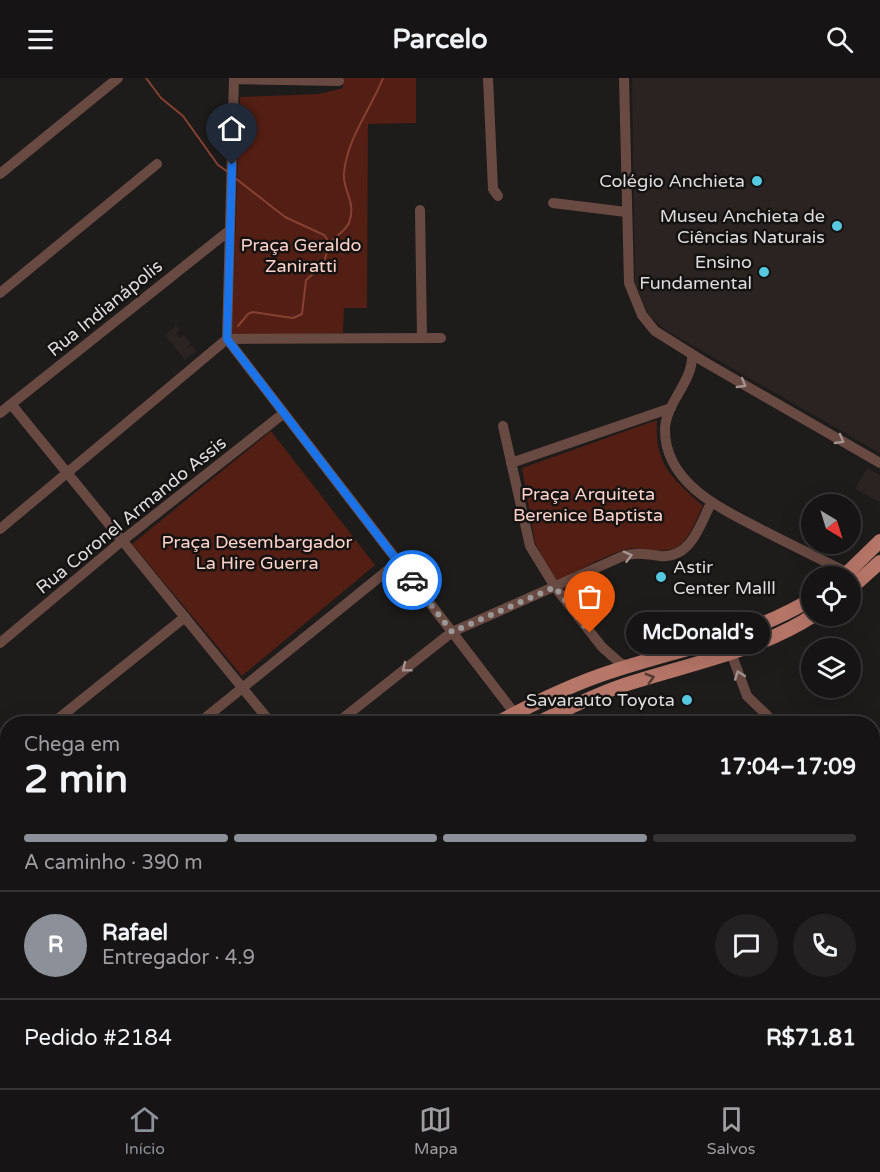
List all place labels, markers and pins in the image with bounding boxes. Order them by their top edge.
pin [206,103,257,165]
place label: Colégio Anchieta [599,170,745,192]
marker: Colégio Anchieta [750,174,764,188]
place label: Museu Anchieta de Ciências Naturais [660,205,825,248]
marker: Museu Anchieta de Ciências Naturais [830,219,844,233]
place label: Ensino Fundamental [639,251,752,294]
marker: Ensino Fundamental [757,265,771,279]
place label: Astir Center Malll [673,556,776,599]
marker: Astir Center Malll [654,570,668,584]
pin [564,571,615,633]
callout: McDonald's [626,612,770,654]
place label: Savarauto Toyota [526,689,675,711]
marker: Savarauto Toyota [680,693,694,707]

